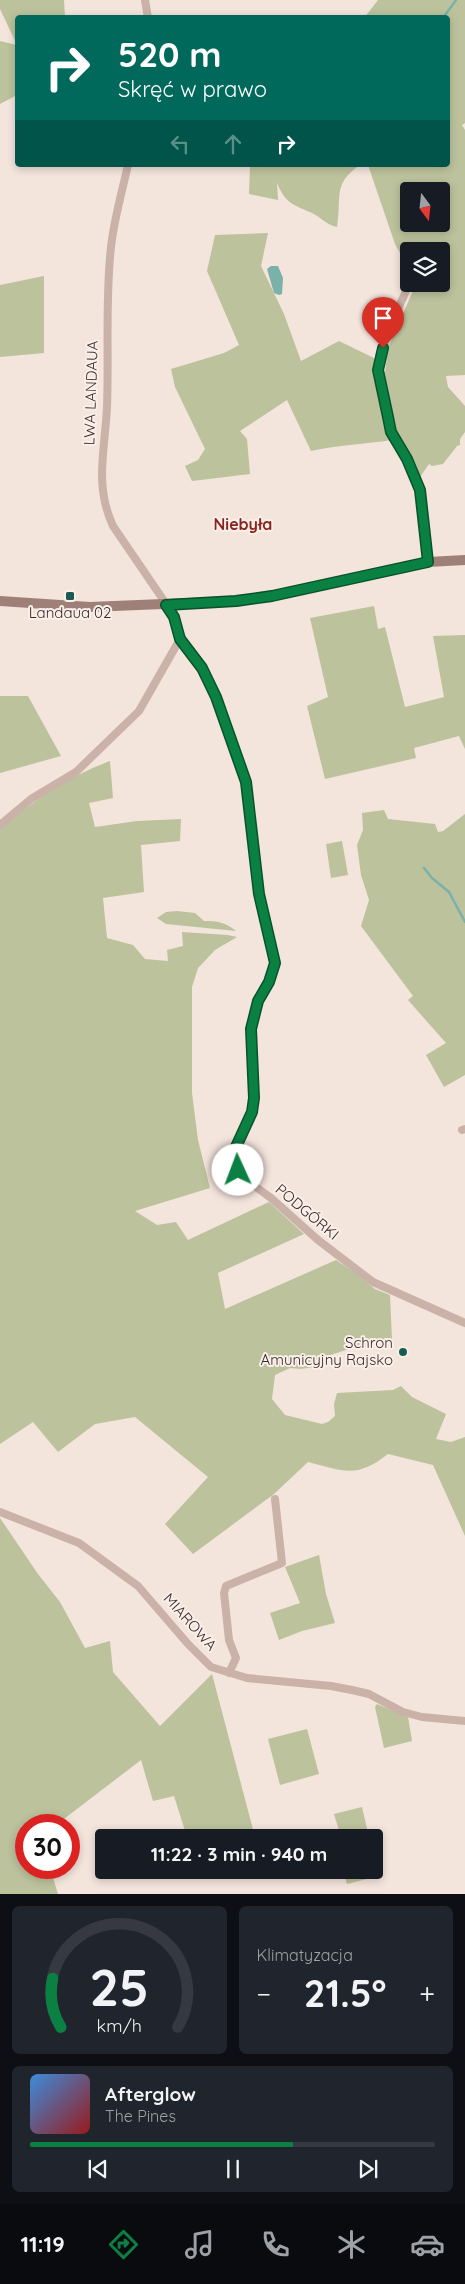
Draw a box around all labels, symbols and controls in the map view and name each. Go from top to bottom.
text: 520 m [118,32,222,76]
icon: right [35,35,100,100]
text: Skręć w prawo [118,75,267,103]
icon: left [166,130,194,158]
icon: ahead [219,130,247,158]
icon: right [272,130,300,158]
north arrow [400,182,450,232]
map controls [400,182,450,292]
button: layers [400,242,450,292]
pin [362,297,404,348]
icon: arrive [369,304,397,332]
street label: LWA LANDAUA [79,340,102,446]
district label: Niebyła [214,514,272,534]
marker: Landaua 02 [64,590,76,602]
place label: Landaua 02 [29,603,111,622]
position arrow [211,1143,263,1195]
street label: PODGÓRKI [272,1180,343,1244]
place label: Schron Amunicyjny Rajsko [261,1333,393,1369]
marker: Schron Amunicyjny Rajsko [397,1346,409,1358]
street label: MIAROWA [160,1589,221,1655]
speed limit sign: 30 [15,1814,80,1879]
text: 11:22 · 3 min · 940 m [151,1842,327,1866]
text: Klimatyzacja [257,1945,353,1965]
text: 25 [89,1954,149,2019]
text: 21.5° [304,1969,386,2017]
text: − [257,1976,271,2011]
text: + [419,1976,435,2011]
text: km/h [97,2014,142,2036]
text: Afterglow [105,2082,196,2106]
text: The Pines [105,2106,176,2126]
icon: previous [84,2155,112,2183]
icon: pause [219,2155,247,2183]
icon: next [354,2155,382,2183]
icon: directions [106,2227,141,2262]
icon: music [182,2227,217,2262]
icon: phone [258,2227,293,2262]
icon: climate [334,2227,369,2262]
icon: car [410,2227,445,2262]
text: 11:19 [20,2230,65,2258]

